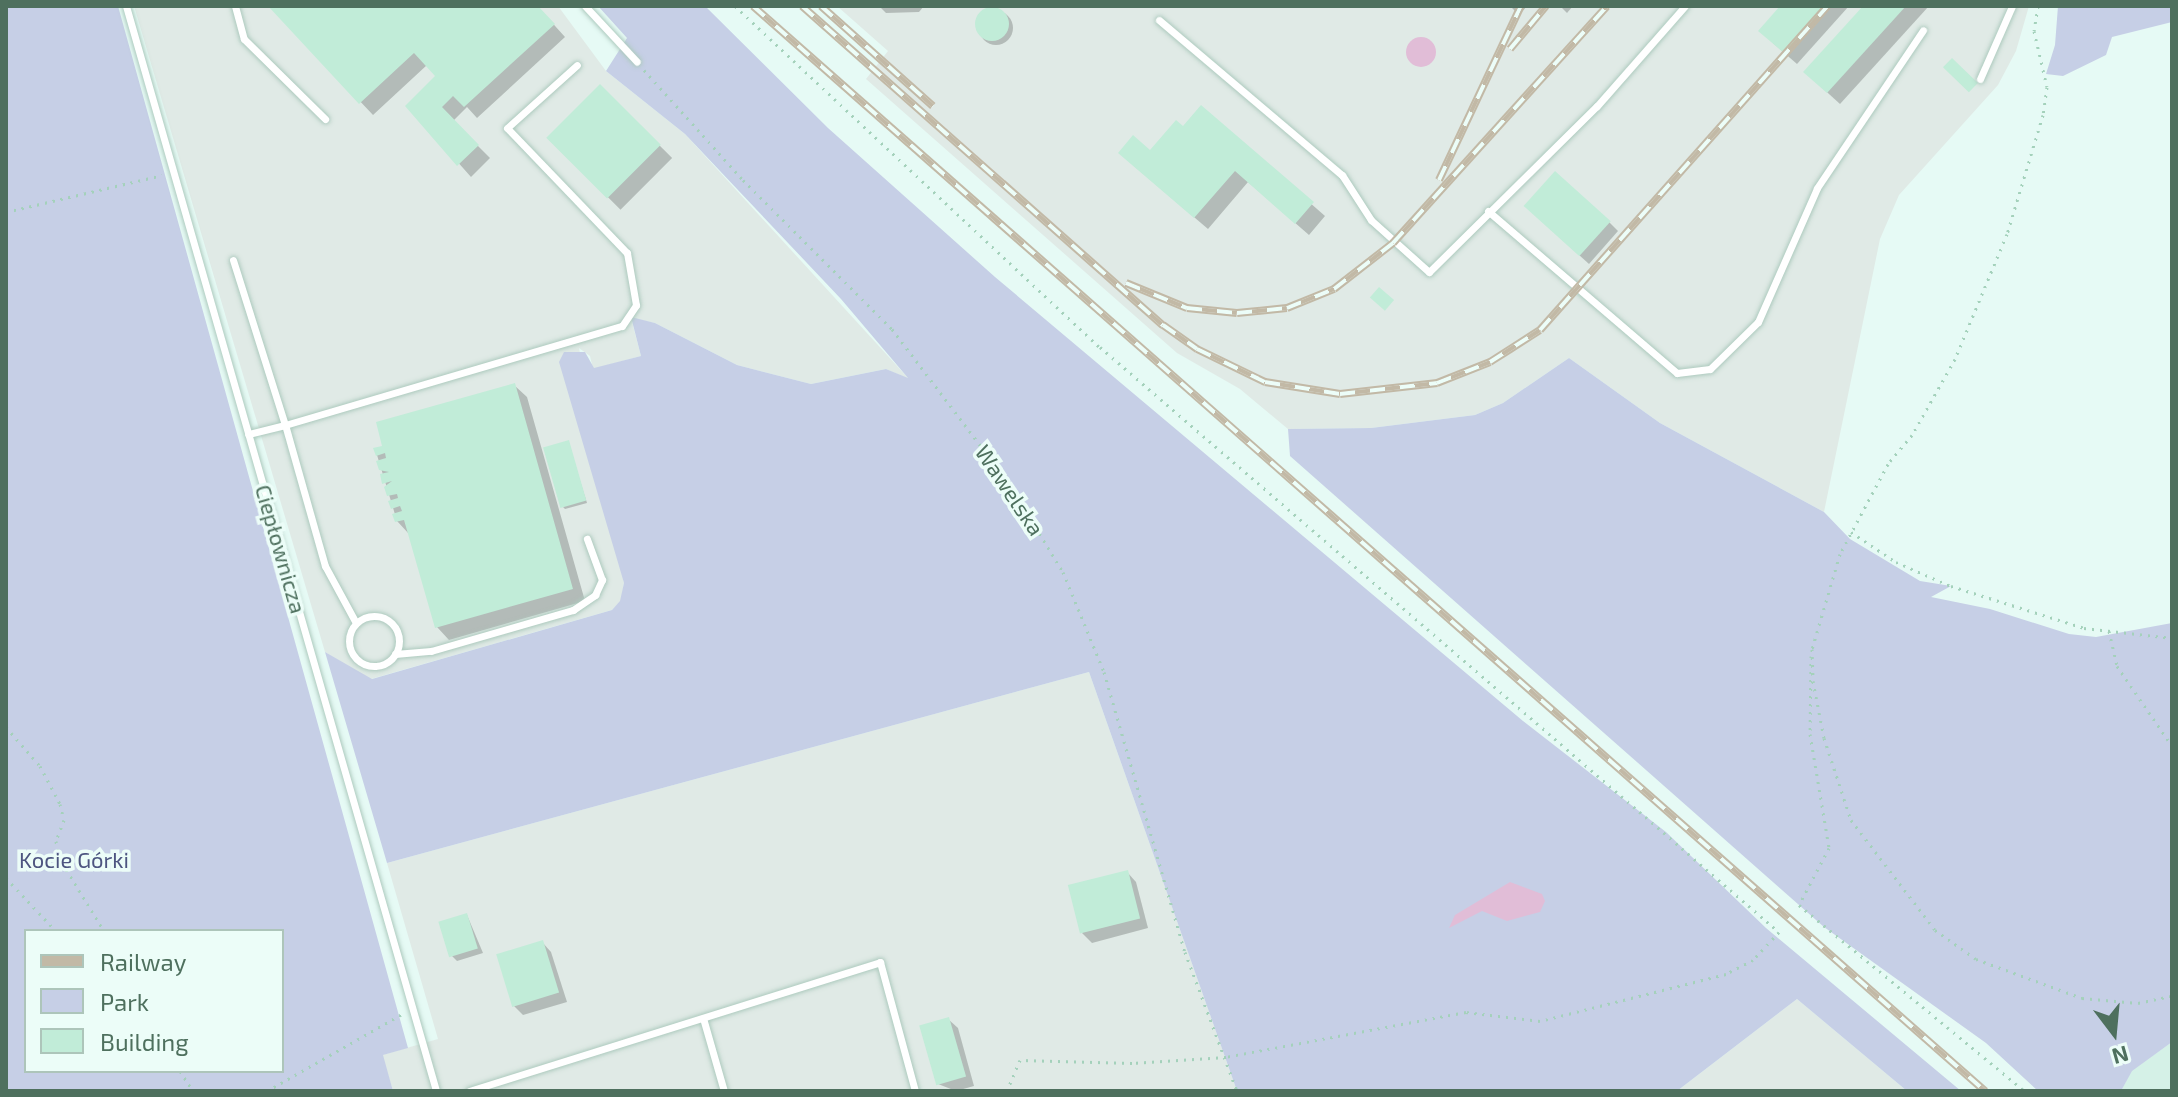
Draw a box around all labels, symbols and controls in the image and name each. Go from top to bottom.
street label: Wawelska [970,440,1050,540]
street label: Ciepłownicza [250,482,312,616]
park label: Kocie Górki [19,847,129,873]
legend [24,929,284,1073]
text: Railway [100,947,186,976]
text: Park [100,987,149,1016]
north arrow [2074,993,2154,1073]
text: Building [100,1027,189,1056]
text: N [2109,1041,2132,1071]

